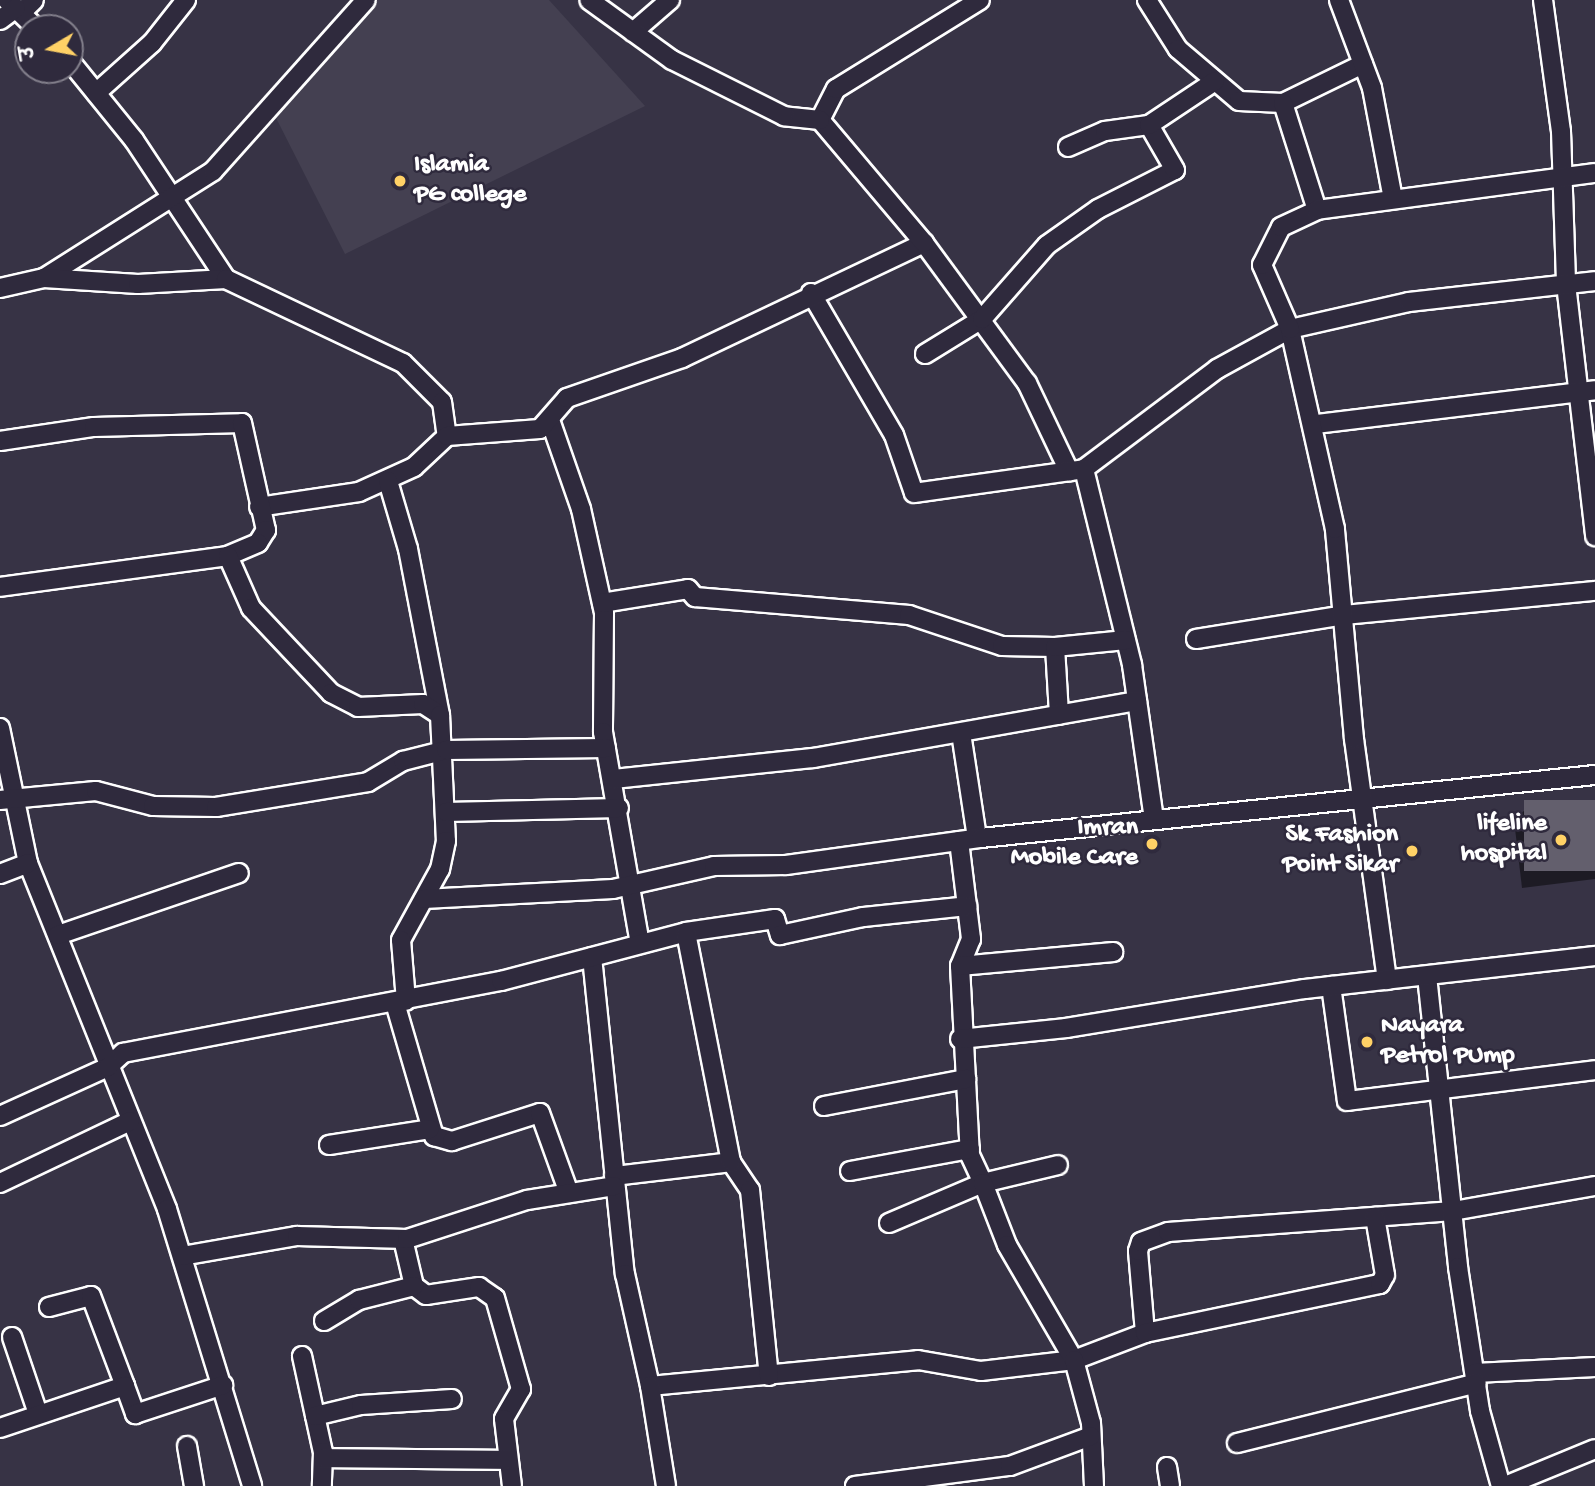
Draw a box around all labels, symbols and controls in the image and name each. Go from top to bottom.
north arrow [14,14,84,84]
text: उ [17,44,42,61]
place label: Islamia PG college [414,150,526,212]
marker: Islamia PG college [392,173,408,189]
place label: lifeline hospital [1461,809,1547,870]
place label: Imran Mobile Care [1011,813,1138,874]
place label: Sk Fashion Point Sikar [1282,820,1398,882]
marker: lifeline hospital [1553,832,1569,848]
marker: Imran Mobile Care [1144,836,1160,852]
marker: Sk Fashion Point Sikar [1404,843,1420,859]
place label: Nayara Petrol PUmp [1381,1011,1515,1072]
marker: Nayara Petrol PUmp [1359,1034,1375,1050]

